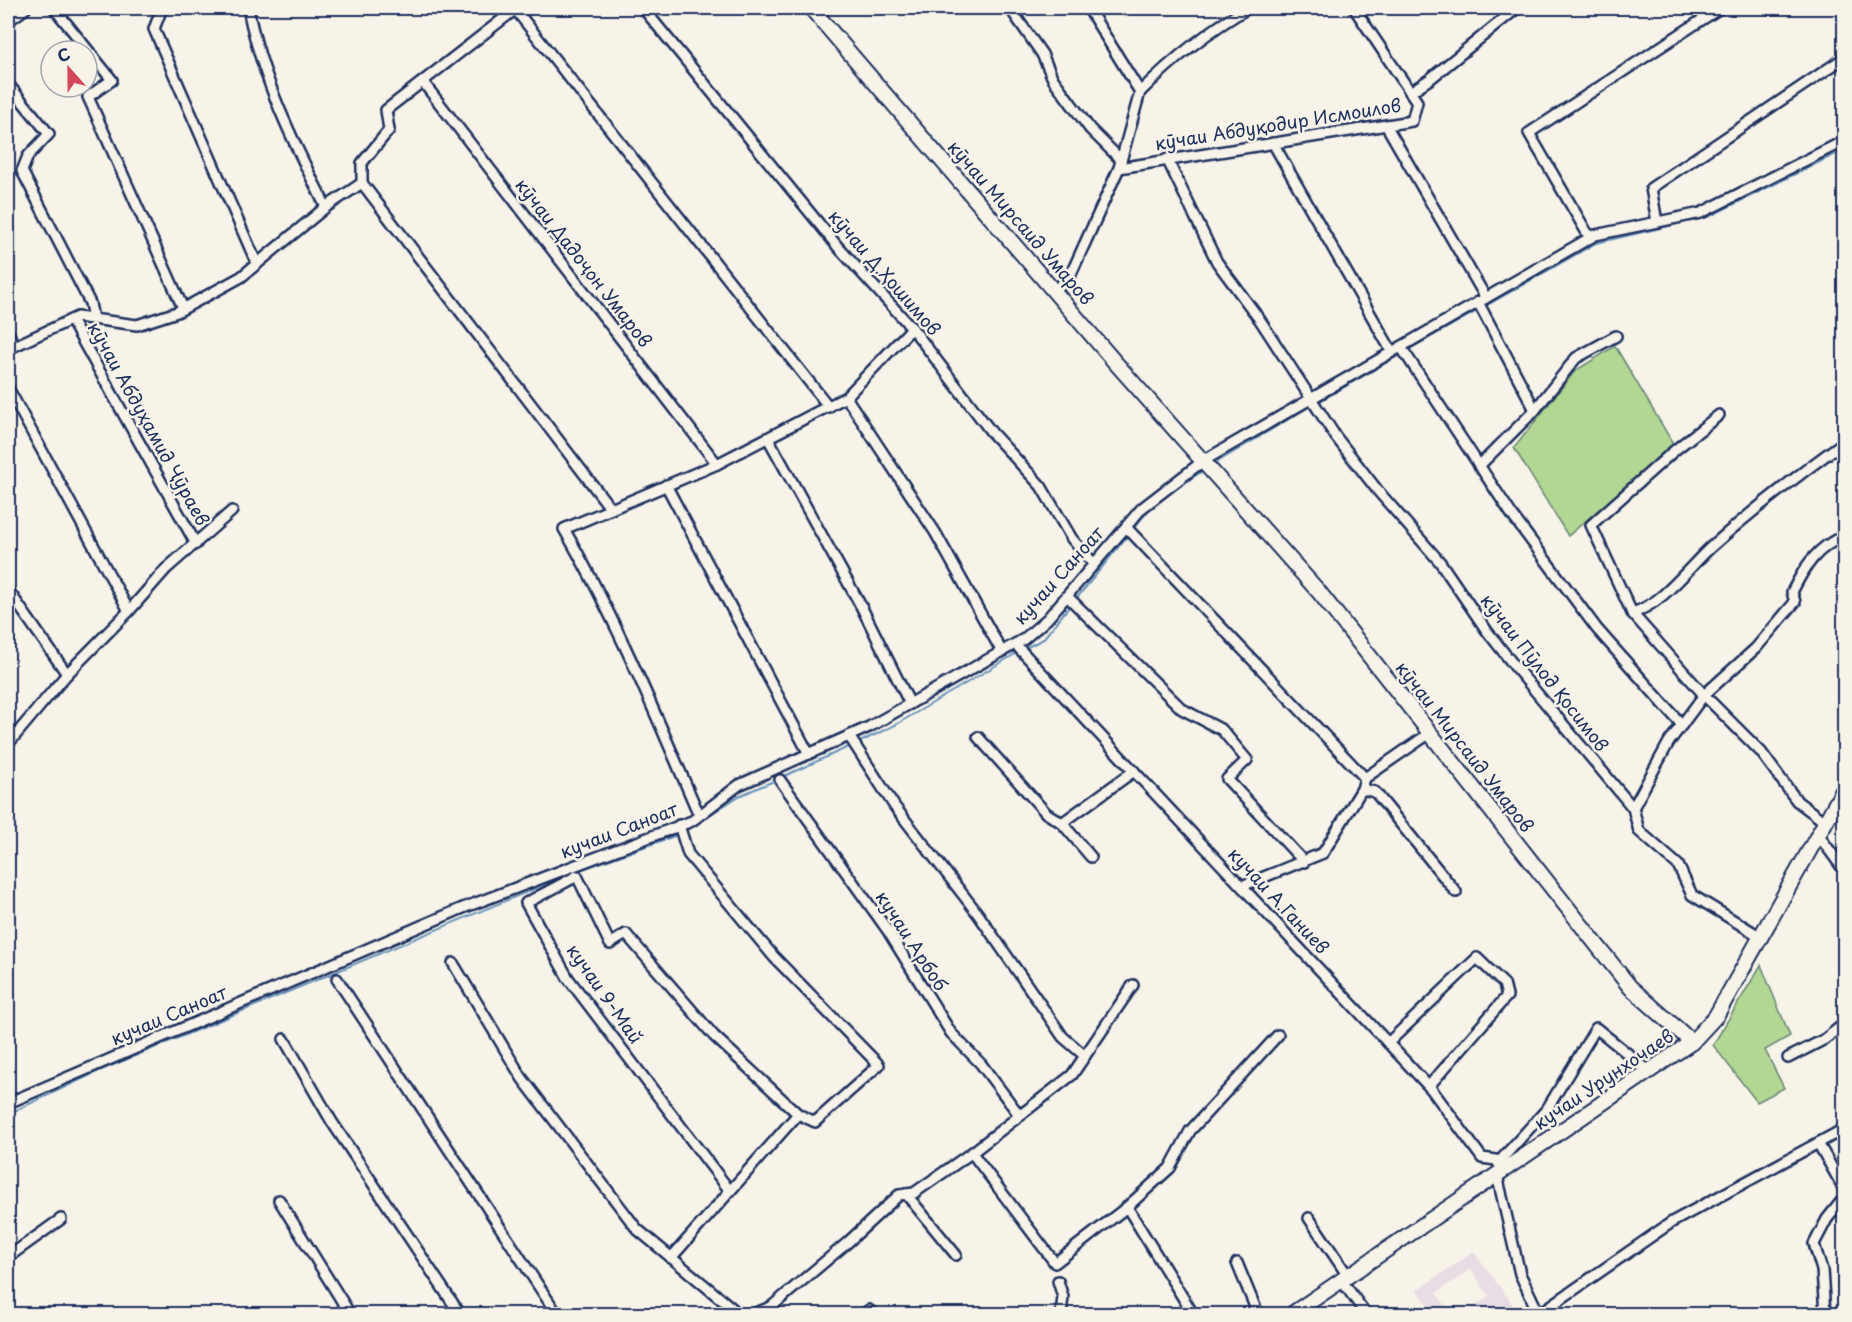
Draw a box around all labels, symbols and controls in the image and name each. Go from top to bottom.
north arrow [39,39,99,99]
text: С [53,41,73,67]
street label: кӯчаи Абдуқодир Исмоилов [1153,91,1403,156]
street label: кӯчаи Мирсаид Умаров [942,134,1100,310]
street label: кӯчаи Дадоҷон Умаров [509,172,659,352]
street label: кӯчаи Д.Ҳошимов [823,203,948,341]
street label: кӯчаи Абдуҳамид Ҷӯраев [82,316,217,530]
street label: кучаи Саноат [1006,519,1110,630]
street label: кӯчаи Пӯлод Қосимов [1475,587,1615,757]
street label: кӯчаи Мирсаид Умаров [1390,655,1541,837]
street label: кучаи Саноат [556,794,682,864]
street label: кучаи А.Ганиев [1222,841,1336,959]
street label: кучаи Арбоб [870,885,955,996]
street label: кучаи 9-Май [561,938,650,1049]
street label: кучаи Саноат [106,978,232,1051]
street label: кучаи Урунхочаев [1528,1022,1679,1136]

